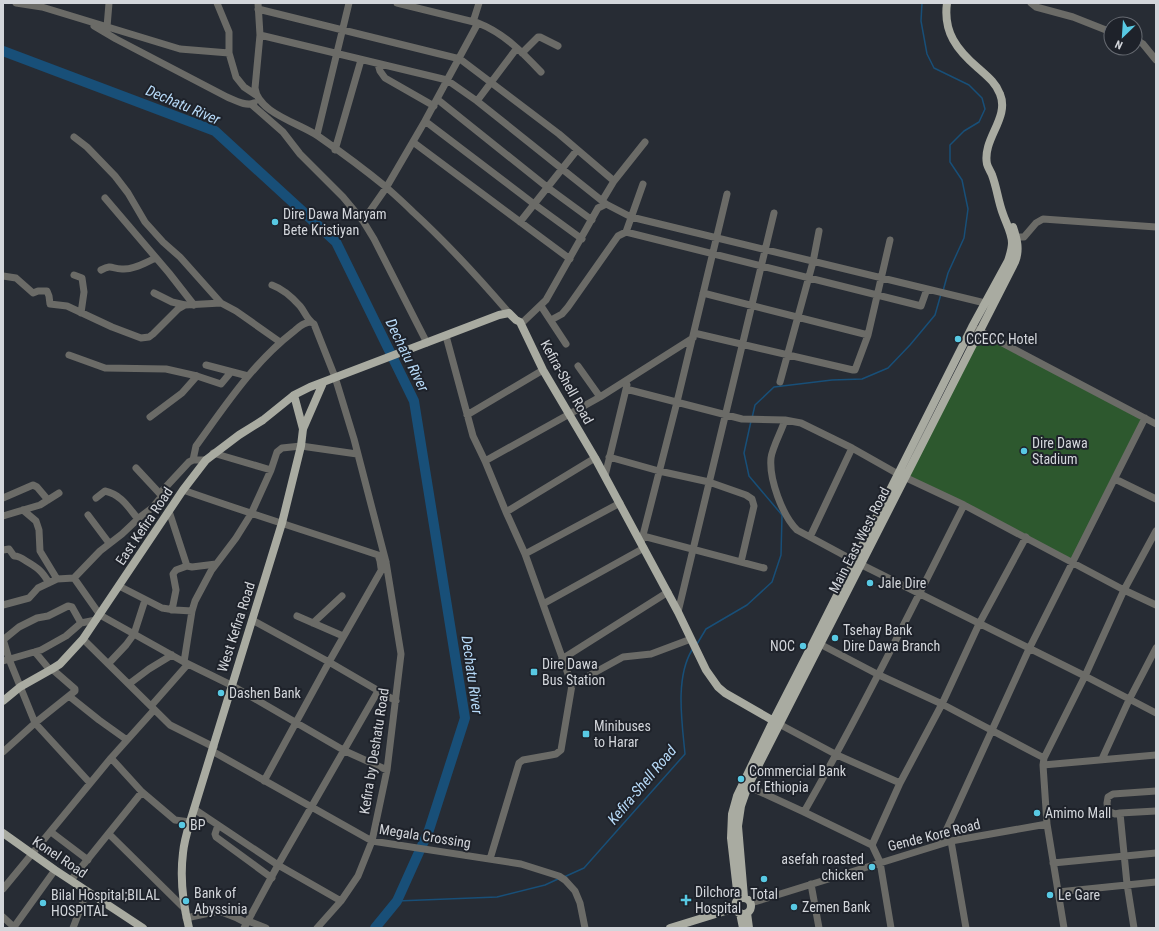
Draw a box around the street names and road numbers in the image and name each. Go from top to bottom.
street label: Kefira-Shell Road [537,337,597,427]
street label: East Kefira Road [112,484,176,568]
street label: Main East West Road [825,484,893,596]
street label: West Kefira Road [214,580,258,674]
street label: Kefira by Deshatu Road [356,687,392,815]
street label: Gende Kore Road [886,816,982,854]
street label: Megala Crossing [378,821,472,851]
street label: Konel Road [30,833,90,881]

